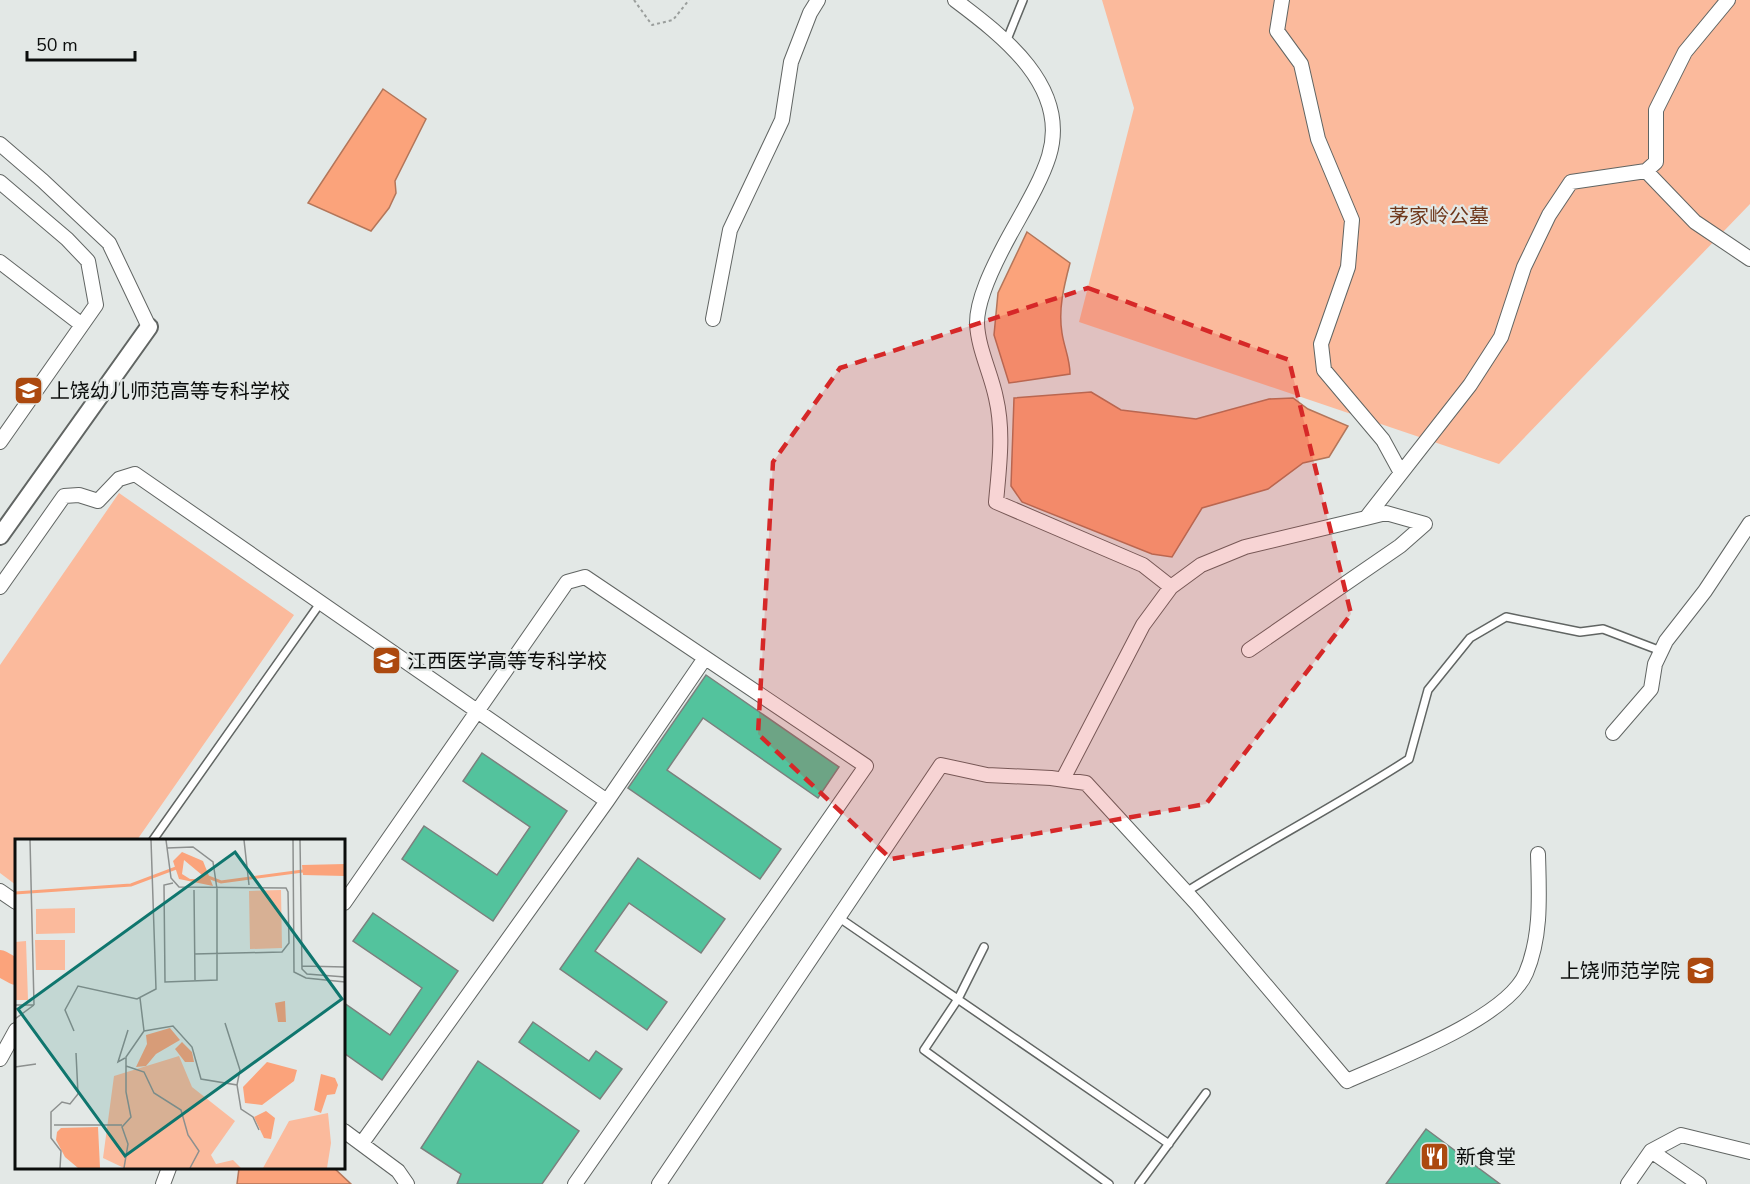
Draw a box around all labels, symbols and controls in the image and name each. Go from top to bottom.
scale bar [27,24,135,62]
text: 50 m [36,33,78,57]
park label: 茅家岭公墓 [1389,203,1489,230]
school or university icon: 上饶幼儿师范高等专科学校 [13,375,45,407]
place label: 上饶幼儿师范高等专科学校 [50,378,290,405]
school or university icon: 江西医学高等专科学校 [370,645,402,677]
place label: 江西医学高等专科学校 [407,648,607,675]
inset map [15,839,345,1169]
school or university icon: 上饶师范学院 [1685,955,1717,987]
place label: 上饶师范学院 [1560,958,1680,985]
restaurant icon: 新食堂 [1419,1141,1451,1173]
place label: 新食堂 [1456,1144,1516,1171]

